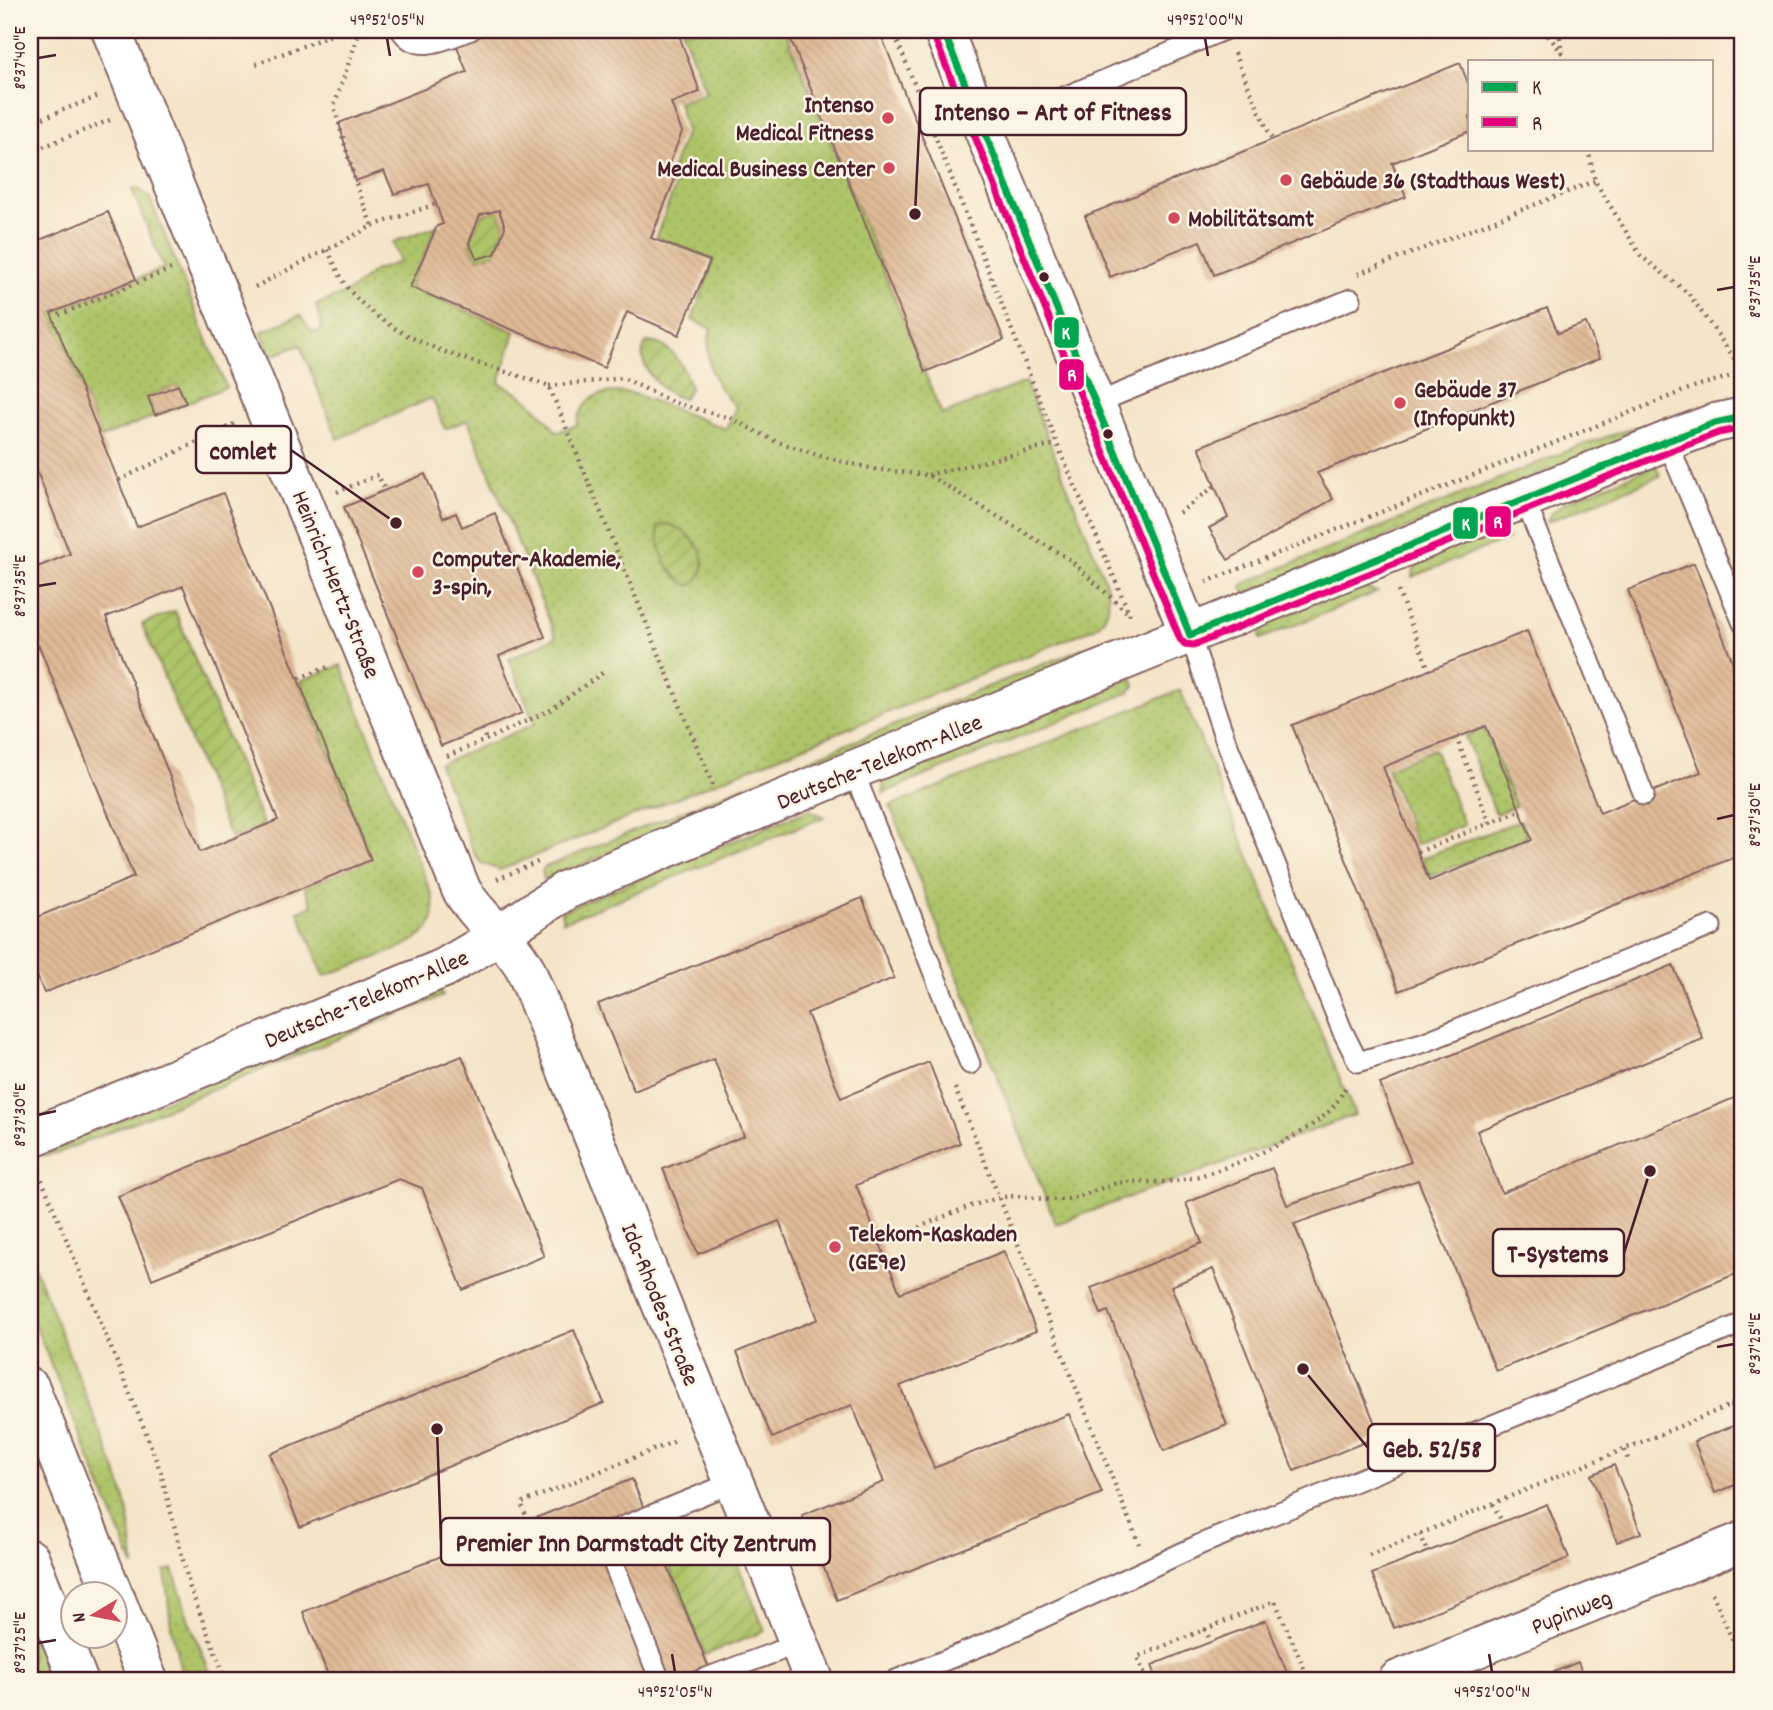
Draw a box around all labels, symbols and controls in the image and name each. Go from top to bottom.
text: 49°52'05"N [350,9,424,34]
text: 49°52'00"N [1167,9,1243,34]
text: 8°37'40"E [9,26,34,90]
legend [1468,60,1714,150]
text: K [1532,75,1542,105]
callout: Intenso – Art of Fitness [920,88,1186,135]
place label: Intenso Medical Fitness [736,90,874,152]
text: Intenso – Art of Fitness [934,96,1172,133]
marker: Intenso Medical Fitness [880,110,896,126]
text: R [1532,111,1542,141]
place label: Medical Business Center [657,154,876,188]
marker: Medical Business Center [881,160,897,176]
place label: Gebäude 36 (Stadthaus West) [1300,166,1565,200]
marker: Gebäude 36 (Stadthaus West) [1278,172,1294,188]
place label: Mobilitätsamt [1188,204,1314,238]
marker: Mobilitätsamt [1166,210,1182,226]
text: 8°37'35"E [1744,256,1769,318]
unlabelled marker [1037,270,1051,284]
line badge: K [1053,316,1080,349]
text: K [1062,322,1071,349]
line badge: R [1058,358,1085,391]
text: R [1067,364,1077,391]
place label: Gebäude 37 (Infopunkt) [1414,375,1517,437]
marker: Gebäude 37 (Infopunkt) [1392,395,1408,411]
callout: comlet [196,426,291,473]
unlabelled marker [1101,427,1115,441]
text: comlet [209,435,277,472]
street label: Heinrich-Hertz-Straße [281,486,387,684]
line badge: R [1484,505,1512,538]
line badge: K [1452,506,1479,540]
text: R [1493,511,1503,538]
text: K [1462,513,1471,540]
place label: Computer-Akademie, 3-spin, [432,544,621,606]
text: 8°37'35"E [9,555,34,617]
marker: Computer-Akademie, 3-spin, [410,564,426,580]
street label: Deutsche-Telekom-Allee [772,707,988,821]
text: 8°37'30"E [1744,783,1769,847]
street label: Deutsche-Telekom-Allee [260,942,475,1059]
text: 8°37'30"E [9,1083,34,1147]
street label: Ida-Rhodes-Straße [610,1218,706,1392]
place label: Telekom-Kaskaden (GE9e) [849,1219,1017,1281]
callout: T-Systems [1493,1229,1624,1276]
text: T-Systems [1507,1238,1609,1275]
marker: Telekom-Kaskaden (GE9e) [827,1239,843,1255]
text: 8°37'25"E [1744,1313,1769,1375]
callout: Geb. 52/58 [1368,1424,1495,1471]
text: Geb. 52/58 [1382,1433,1482,1470]
callout: Premier Inn Darmstadt City Zentrum [441,1518,830,1565]
text: Premier Inn Darmstadt City Zentrum [455,1527,817,1564]
north arrow [60,1580,130,1650]
street label: Pupinweg [1527,1582,1618,1645]
text: N [67,1610,95,1624]
text: 8°37'25"E [9,1612,34,1674]
text: 49°52'05"N [638,1681,712,1706]
text: 49°52'00"N [1454,1681,1530,1706]

